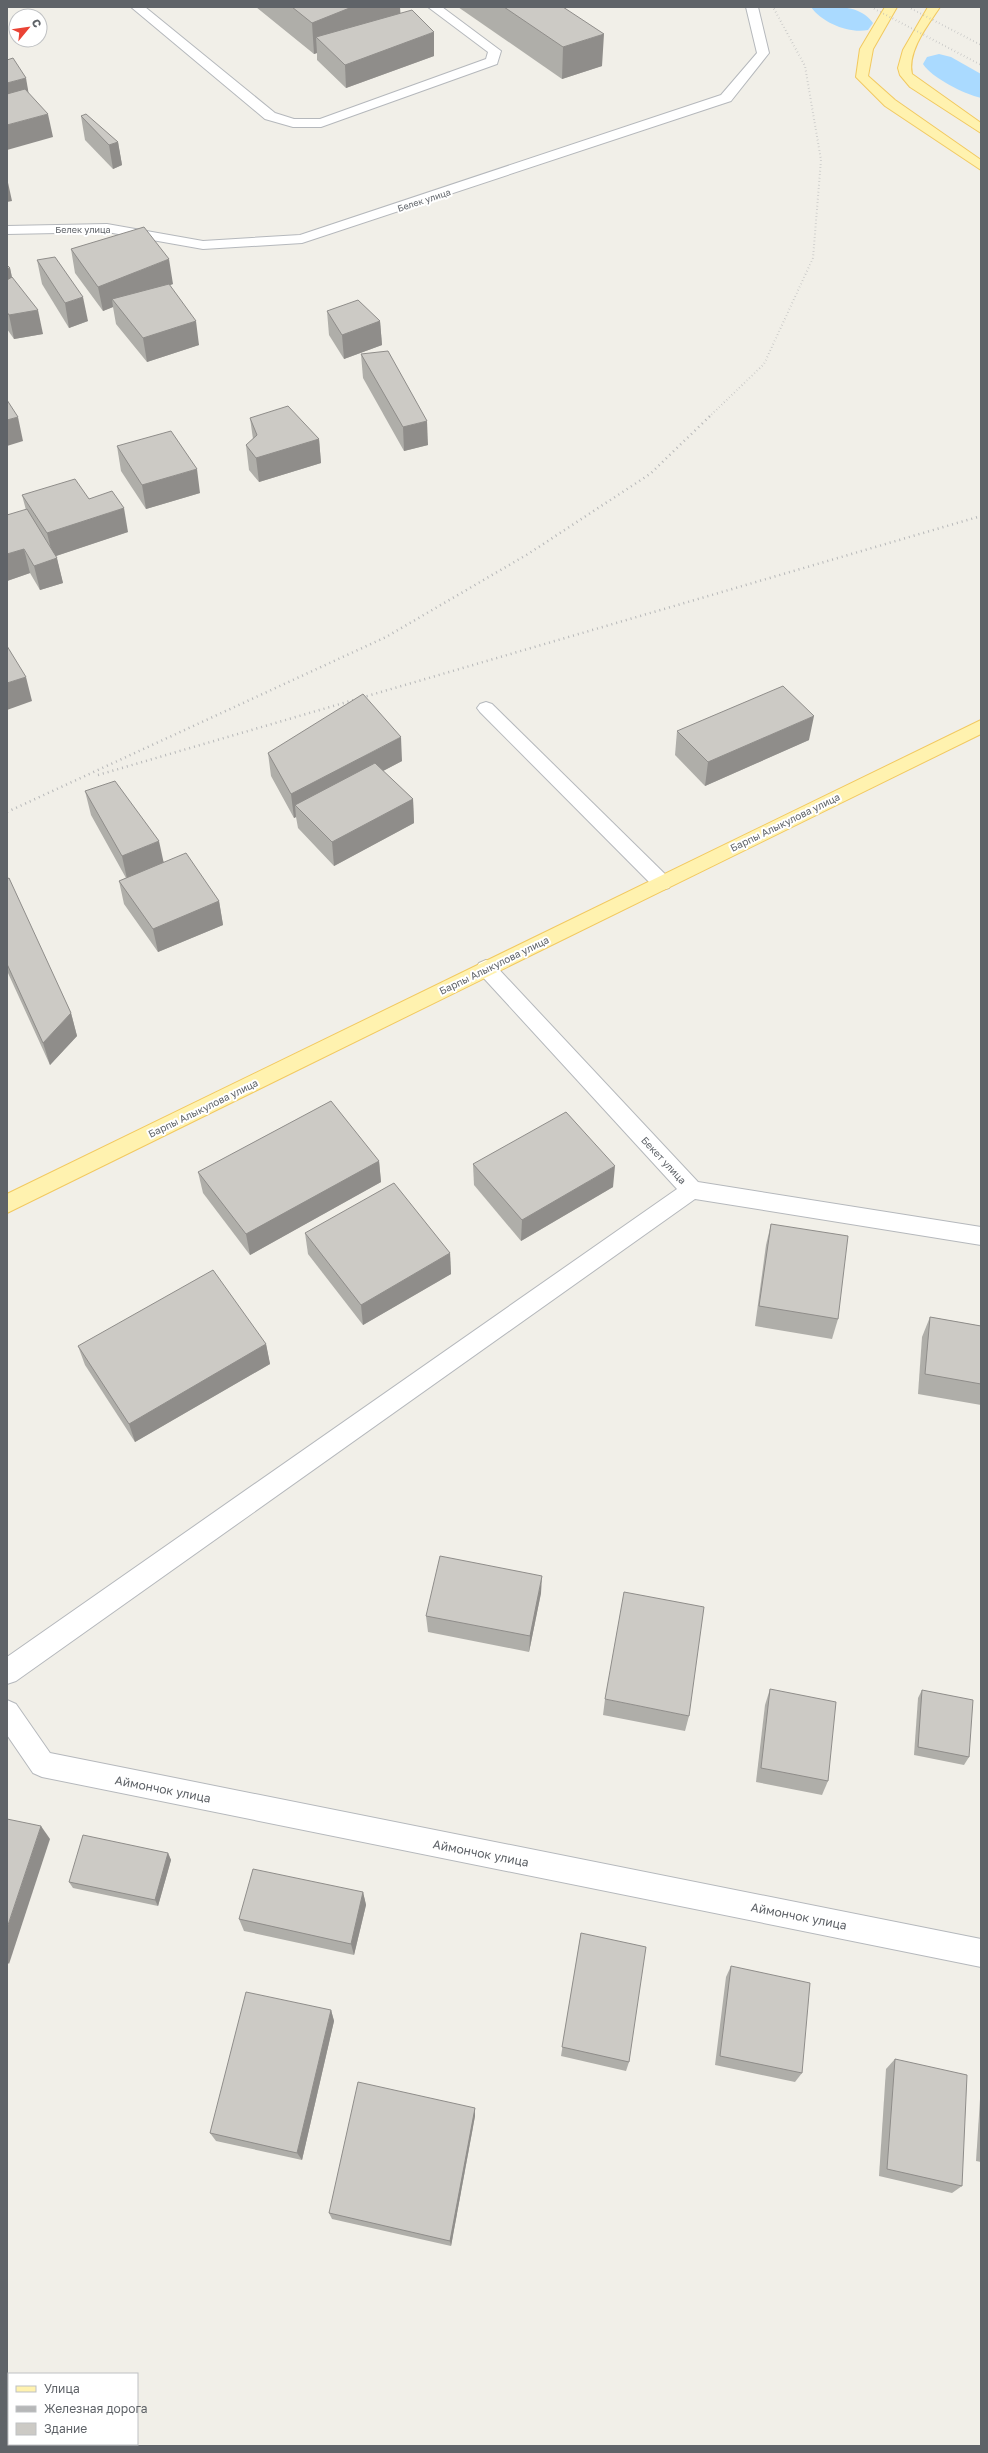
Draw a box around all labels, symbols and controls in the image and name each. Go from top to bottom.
north arrow [8,8,48,48]
text: С [30,16,45,30]
street label: Белек улица [396,186,452,214]
street label: Белек улица [55,224,111,235]
street label: Барпы Алыкулова улица [728,790,842,854]
street label: Барпы Алыкулова улица [437,933,551,997]
street label: Барпы Алыкулова улица [146,1076,260,1140]
street label: Бекет улица [639,1134,689,1186]
street label: Аймончок улица [114,1772,212,1806]
street label: Аймончок улица [432,1836,530,1870]
street label: Аймончок улица [750,1899,848,1933]
legend [8,2373,138,2445]
text: Улица [44,2381,80,2396]
text: Железная дорога [44,2401,147,2416]
text: Здание [44,2421,87,2436]

